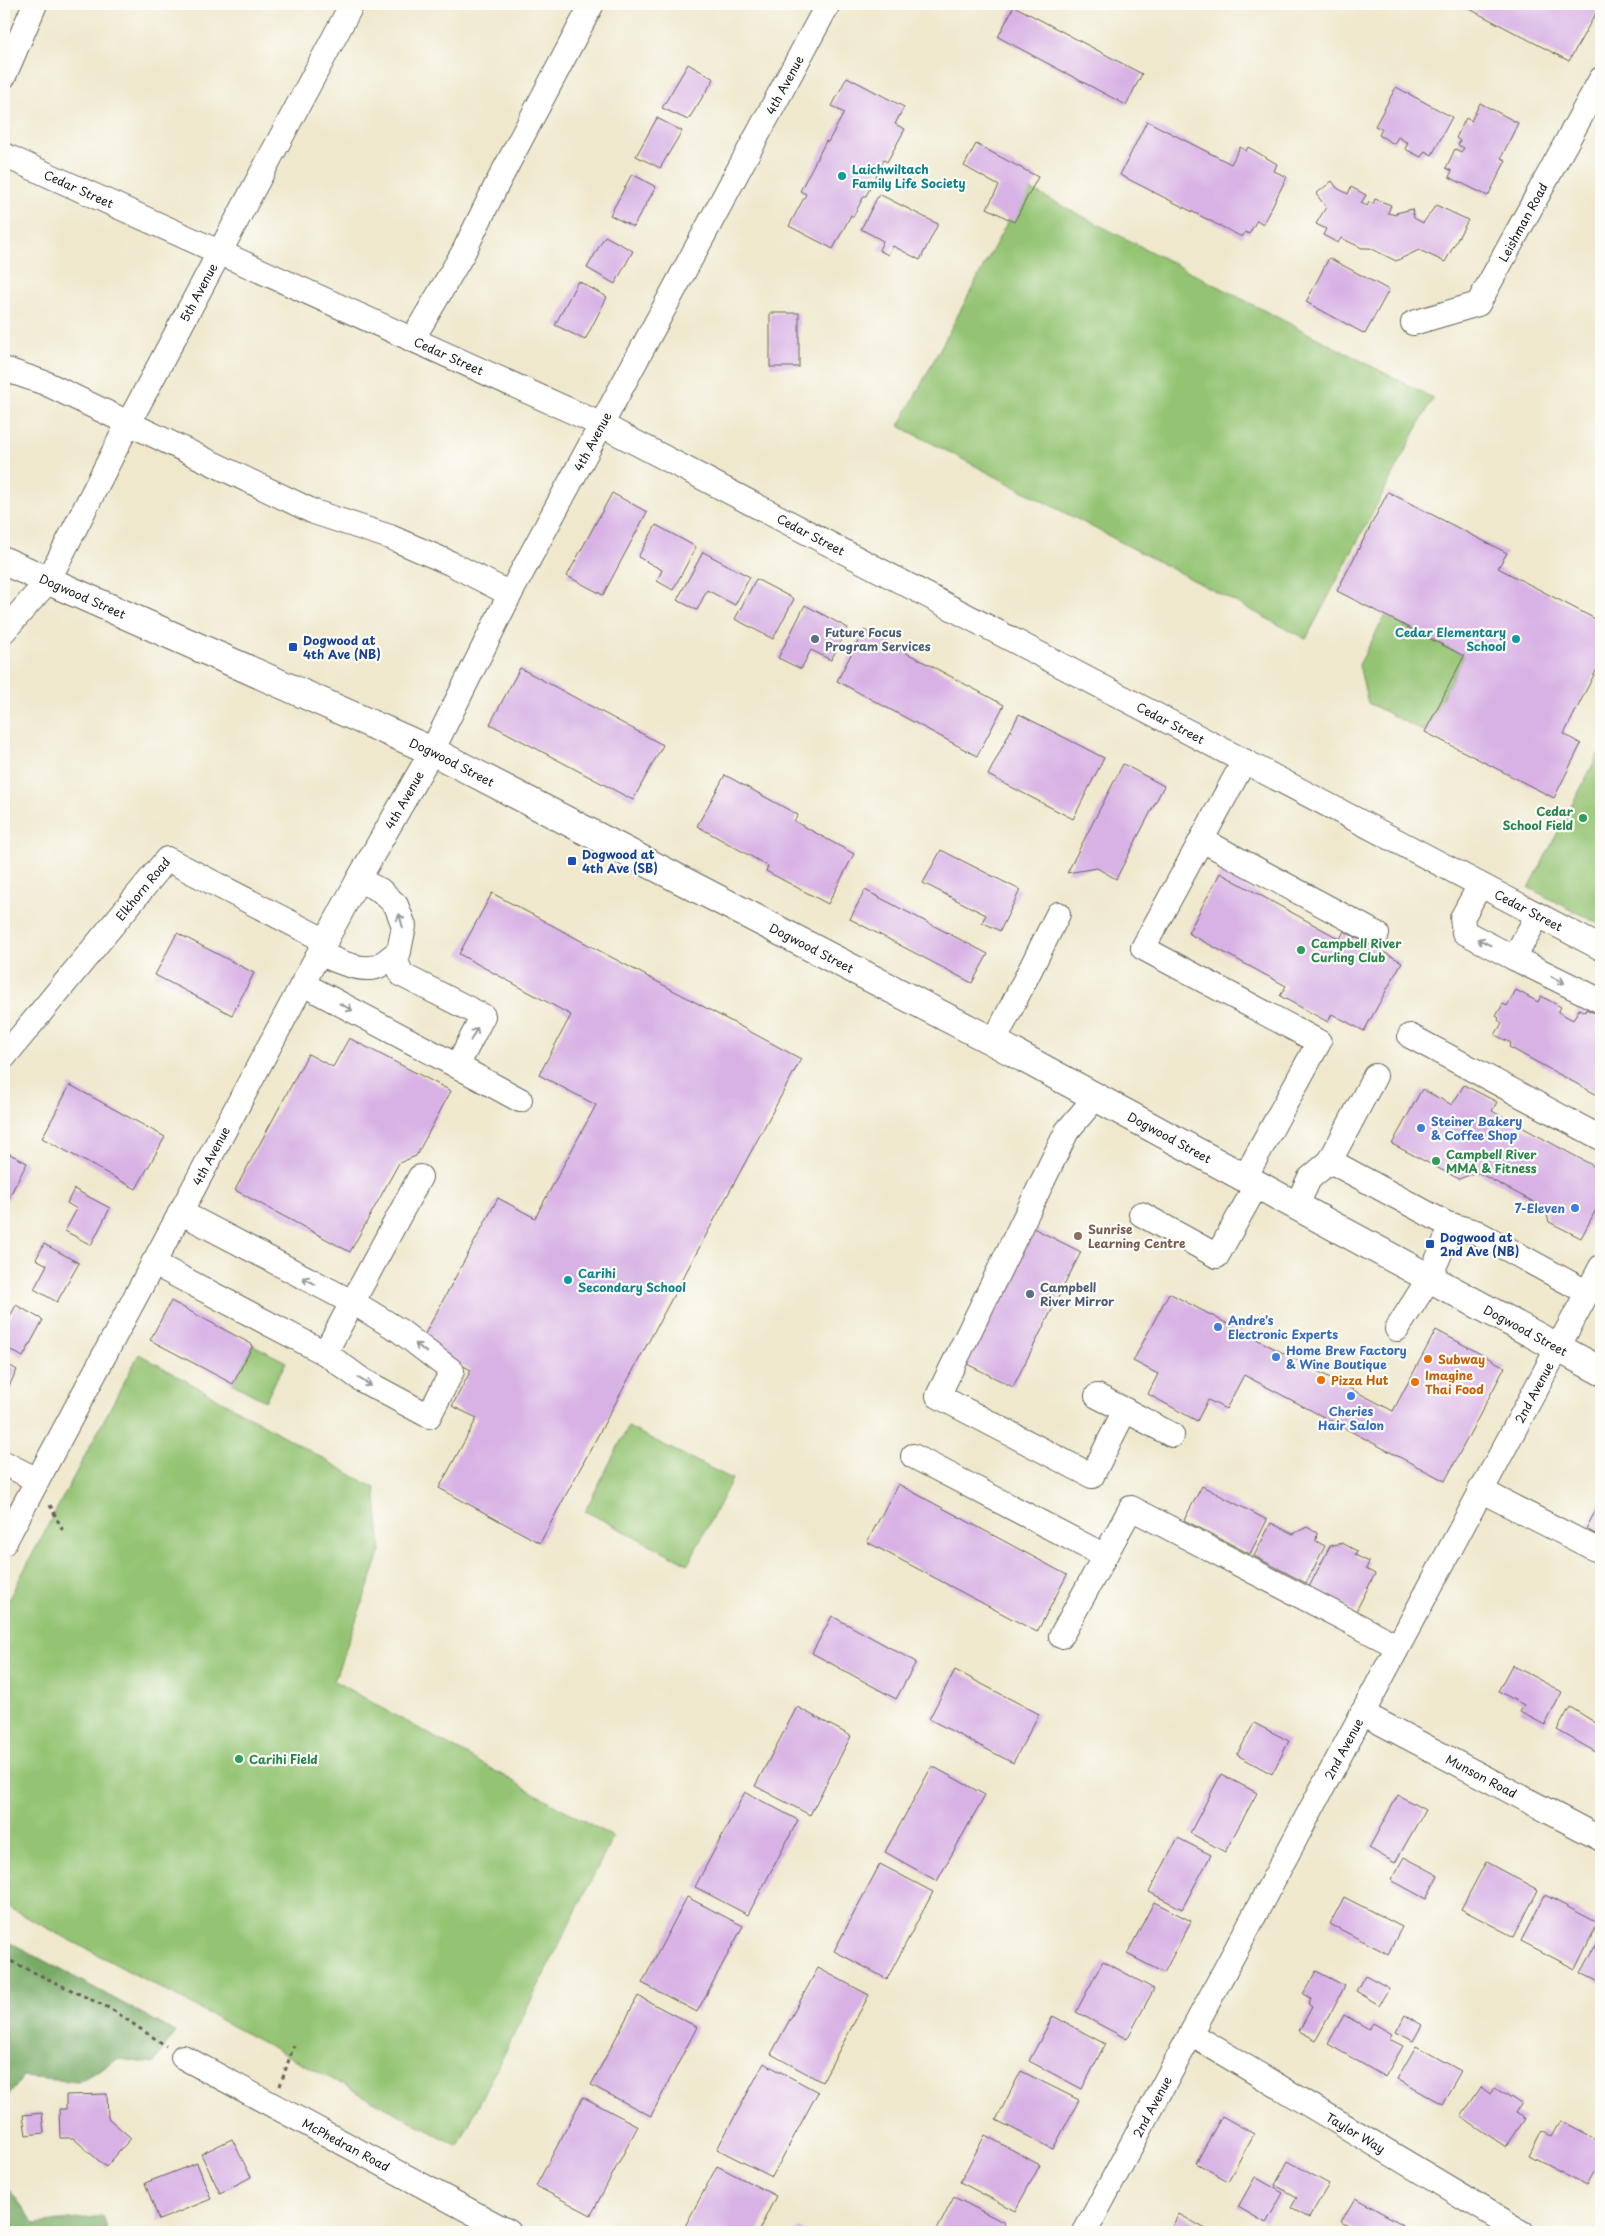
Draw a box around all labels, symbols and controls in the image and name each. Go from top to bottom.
street label: 4th Avenue [761,52,808,118]
place label: Laichwiltach Family Life Society [852,160,966,192]
street label: Cedar Street [41,165,116,212]
marker: Laichwiltach Family Life Society [836,170,848,182]
street label: Leishman Road [1494,179,1552,265]
street label: 5th Avenue [175,259,221,325]
street label: Cedar Street [411,332,487,379]
street label: 4th Avenue [569,408,616,474]
street label: Cedar Street [774,509,848,560]
street label: Dogwood Street [37,569,129,623]
place label: Future Focus Program Services [825,623,931,655]
place label: Cedar Elementary School [1395,623,1506,655]
place label: Dogwood at 4th Ave (NB) [303,631,381,663]
marker: Future Focus Program Services [809,633,821,645]
marker: Cedar Elementary School [1510,633,1522,645]
marker: Dogwood at 4th Ave (NB) [287,641,299,653]
street label: Cedar Street [1133,697,1208,748]
street label: Dogwood Street [407,733,498,791]
street label: 4th Avenue [380,767,428,832]
place label: Cedar School Field [1502,802,1574,834]
marker: Cedar School Field [1577,812,1589,824]
place label: Dogwood at 4th Ave (SB) [582,845,658,877]
street label: Elkhorn Road [111,853,174,924]
marker: Dogwood at 4th Ave (SB) [566,855,578,867]
street label: Cedar Street [1491,885,1566,935]
one-way arrow [396,913,406,929]
street label: Dogwood Street [766,918,857,977]
place label: Campbell River Curling Club [1311,934,1402,966]
one-way arrow [1476,937,1491,947]
marker: Campbell River Curling Club [1295,944,1307,956]
one-way arrow [1550,975,1565,985]
one-way arrow [338,1002,352,1012]
one-way arrow [469,1026,479,1041]
street label: Dogwood Street [1125,1107,1215,1167]
place label: Steiner Bakery & Coffee Shop [1431,1112,1522,1144]
marker: Steiner Bakery & Coffee Shop [1415,1122,1427,1134]
street label: 4th Avenue [188,1123,234,1188]
place label: Campbell River MMA & Fitness [1446,1145,1537,1177]
marker: Campbell River MMA & Fitness [1430,1155,1442,1167]
place label: 7-Eleven [1515,1199,1565,1217]
marker: 7-Eleven [1569,1202,1581,1214]
place label: Sunrise Learning Centre [1088,1220,1186,1252]
place label: Dogwood at 2nd Ave (NB) [1440,1228,1519,1260]
marker: Sunrise Learning Centre [1072,1230,1084,1242]
marker: Dogwood at 2nd Ave (NB) [1424,1238,1436,1250]
place label: Carihi Secondary School [578,1264,686,1296]
marker: Carihi Secondary School [562,1274,574,1286]
one-way arrow [302,1276,317,1285]
place label: Campbell River Mirror [1040,1278,1115,1310]
marker: Campbell River Mirror [1024,1288,1036,1300]
street label: Dogwood Street [1481,1300,1571,1360]
place label: Andre's Electronic Experts [1228,1311,1338,1343]
marker: Andre's Electronic Experts [1212,1321,1224,1333]
place label: Home Brew Factory & Wine Boutique [1286,1341,1407,1373]
one-way arrow [415,1342,428,1353]
place label: Subway [1438,1350,1485,1368]
marker: Home Brew Factory & Wine Boutique [1270,1351,1282,1363]
marker: Subway [1422,1353,1434,1365]
street label: 2nd Avenue [1510,1358,1558,1426]
place label: Imagine Thai Food [1425,1366,1484,1398]
place label: Pizza Hut [1331,1371,1389,1389]
marker: Pizza Hut [1315,1374,1327,1386]
marker: Imagine Thai Food [1409,1376,1421,1388]
one-way arrow [357,1377,371,1387]
marker: Cheries Hair Salon [1345,1390,1357,1402]
place label: Cheries Hair Salon [1318,1402,1384,1434]
street label: 2nd Avenue [1320,1715,1367,1783]
place label: Carihi Field [249,1750,318,1768]
street label: Munson Road [1443,1750,1520,1802]
marker: Carihi Field [233,1753,245,1765]
street label: 2nd Avenue [1128,2073,1176,2141]
street label: Taylor Way [1323,2108,1389,2157]
street label: McPhedran Road [299,2114,393,2175]

